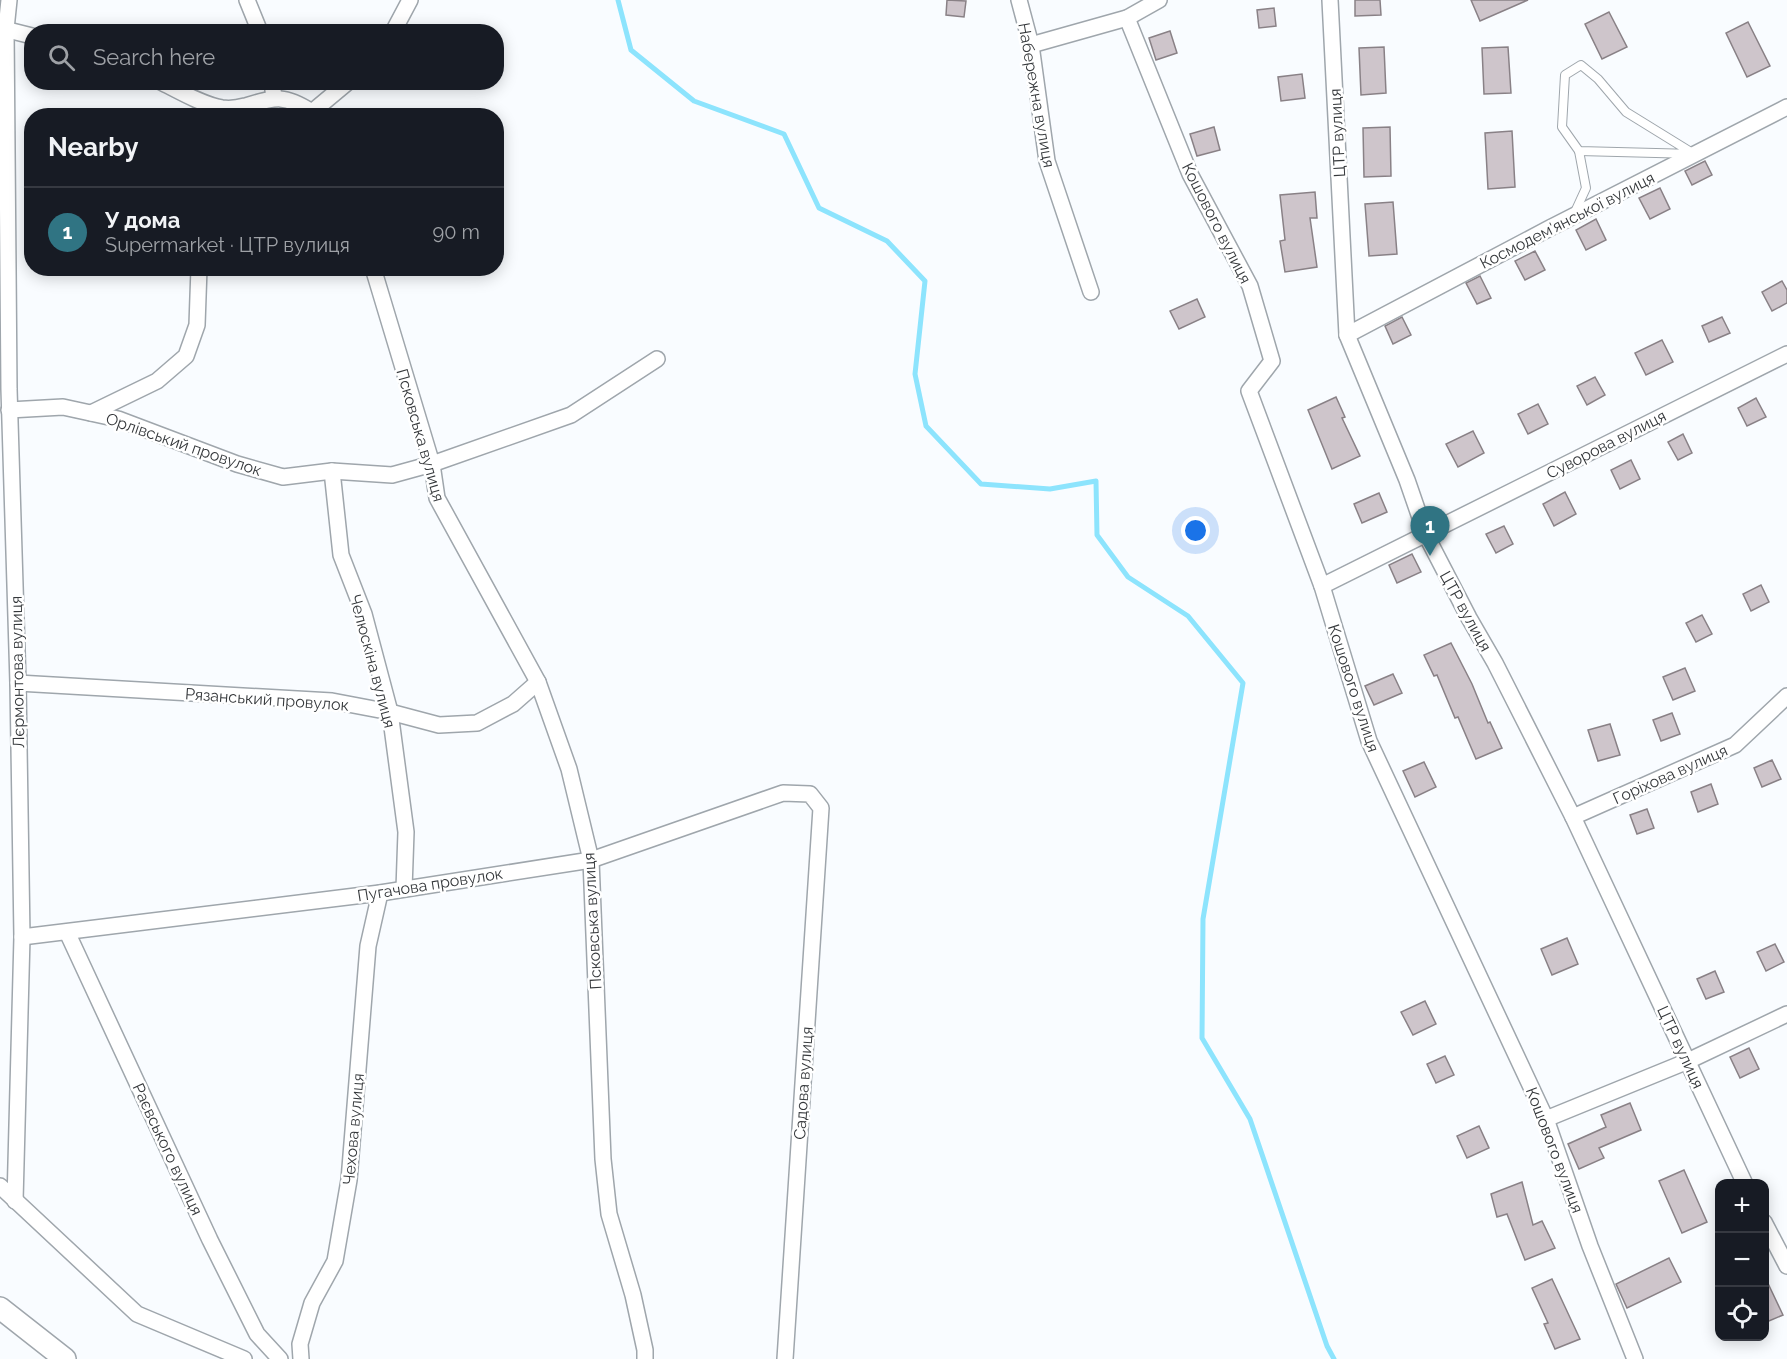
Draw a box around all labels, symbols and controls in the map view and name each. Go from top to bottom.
street label: Набережна вулиця [1014,21,1059,169]
search box [24,24,504,90]
icon: search [45,41,78,74]
text: Search here [93,44,215,70]
street label: ЦТР вулиця [1326,88,1349,178]
text: Nearby [48,132,138,162]
street label: Кошового вулиця [1178,160,1255,287]
street label: Космодем'янської вулиця [1477,168,1658,273]
text: У дома [105,207,180,233]
text: 1 [63,220,72,244]
text: 90 m [433,220,480,244]
text: Supermarket · ЦТР вулиця [105,233,350,257]
street label: Псковська вулиця [392,367,449,504]
street label: Суворова вулиця [1543,406,1669,483]
street label: Орлівський провулок [103,409,264,480]
pin: 1 [1410,506,1450,556]
your location [1181,516,1210,545]
street label: ЦТР вулиця [1436,568,1495,655]
street label: Челюскіна вулиця [346,592,399,730]
street label: Лєрмонтова вулиця [7,596,28,748]
street label: Кошового вулиця [1324,622,1383,754]
street label: Рязанський провулок [184,684,350,715]
street label: Горіхова вулиця [1610,741,1730,808]
street label: Псковська вулиця [579,852,606,990]
street label: Пугачова провулок [356,864,504,905]
street label: ЦТР вулиця [1653,1003,1708,1092]
street label: Садова вулиця [790,1026,817,1140]
street label: Чехова вулиця [339,1072,368,1186]
street label: Раєвського вулиця [129,1080,206,1218]
street label: Кошового вулиця [1522,1085,1587,1216]
map controls [1715,1179,1769,1341]
button: + [1715,1179,1769,1233]
button: − [1715,1233,1769,1287]
button: locate [1715,1287,1769,1341]

